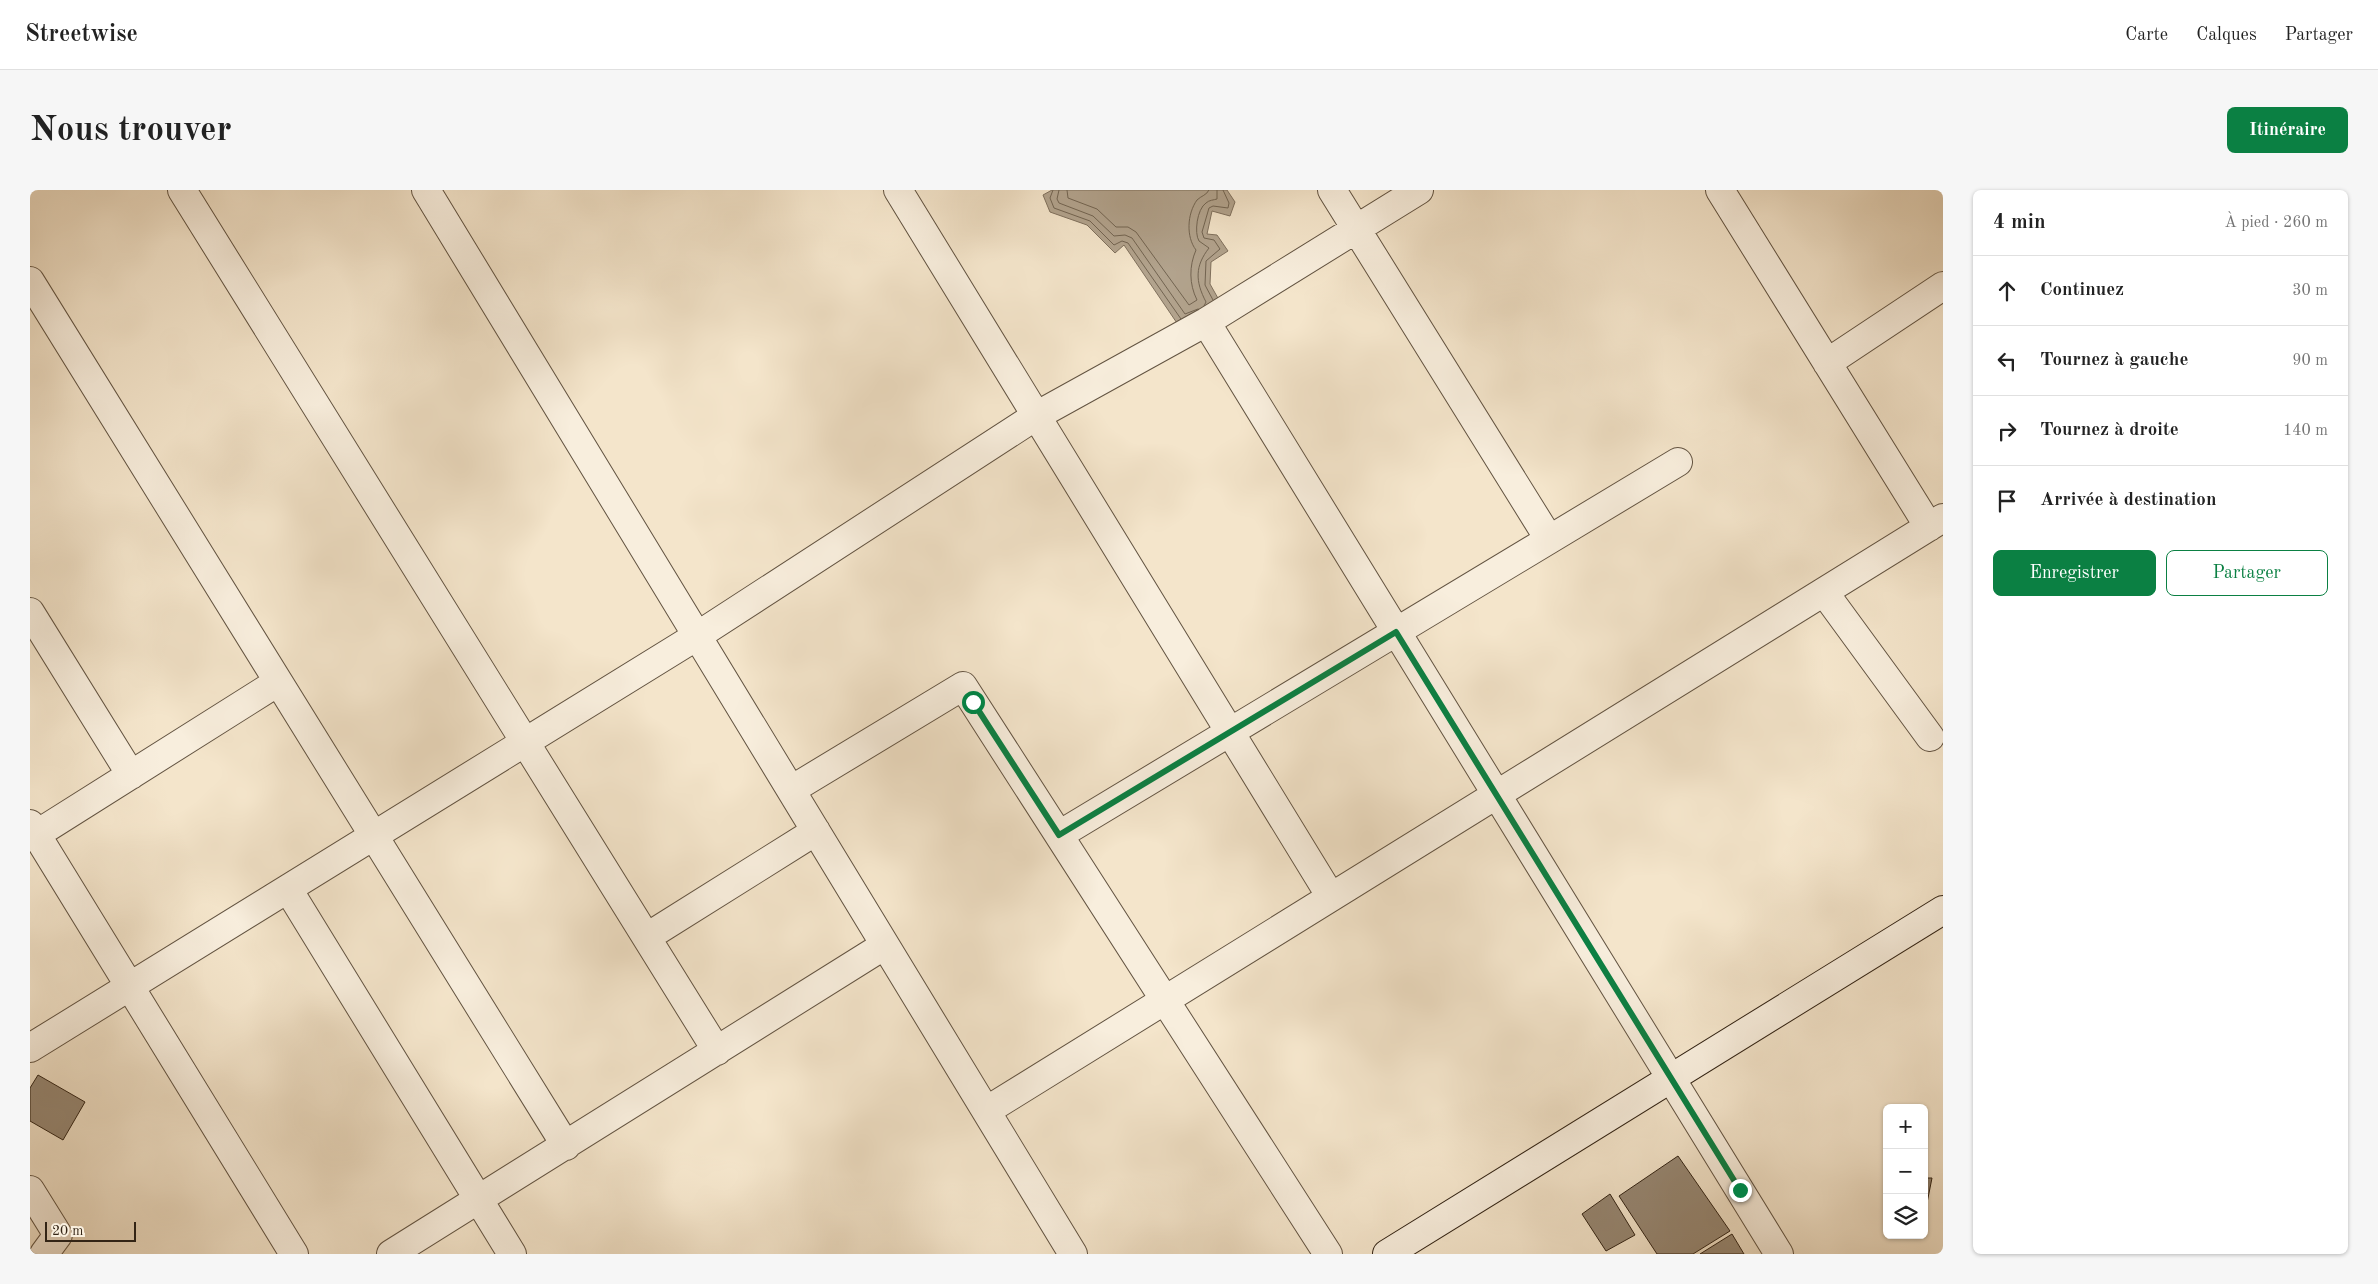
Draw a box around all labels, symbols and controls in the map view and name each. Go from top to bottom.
text: Streetwise [25,23,138,47]
text: Carte [2125,26,2168,44]
text: Calques [2196,26,2257,44]
text: Partager [2285,26,2353,44]
button: Itinéraire [2227,107,2348,153]
text: Nous trouver [30,113,232,148]
text: 4 min [1993,212,2046,233]
text: À pied · 260 m [2225,215,2328,231]
icon: ahead [1993,277,2021,305]
text: Continuez [2040,281,2124,300]
text: 30 m [2292,283,2328,299]
icon: left [1993,347,2021,375]
text: Tournez à gauche [2040,351,2188,370]
text: 90 m [2292,353,2328,369]
icon: right [1993,417,2021,445]
text: Tournez à droite [2040,421,2179,440]
text: 140 m [2283,423,2328,439]
icon: arrive [1993,487,2021,515]
text: Arrivée à destination [2040,491,2216,510]
button: Enregistrer [1993,550,2156,596]
button: Partager [2166,550,2328,596]
route start [962,691,985,714]
map controls [1883,1104,1928,1239]
button: + [1883,1104,1928,1149]
button: − [1883,1149,1928,1194]
route end [1729,1179,1752,1202]
button: layers [1883,1194,1928,1239]
scale bar [45,1219,136,1242]
text: 20 m [52,1224,83,1238]

